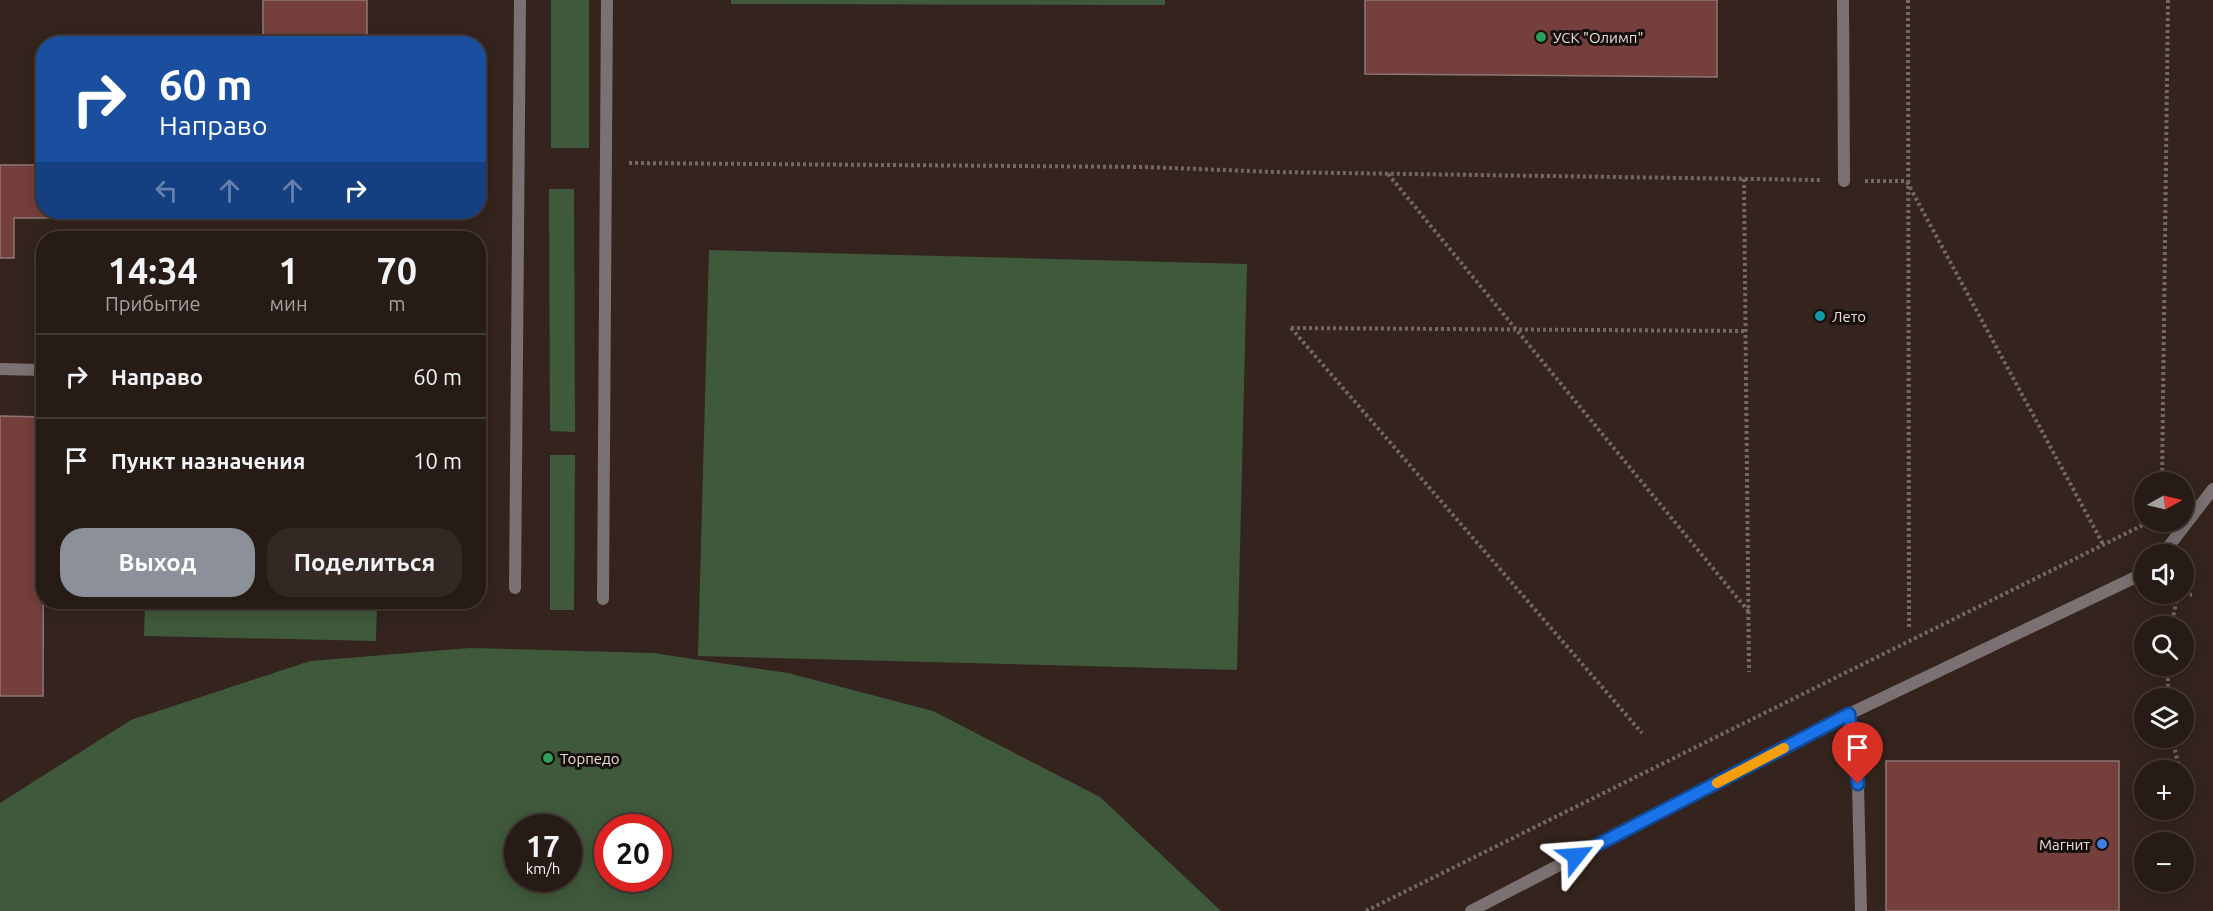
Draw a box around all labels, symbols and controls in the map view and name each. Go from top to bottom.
place label: УСК "Олимп" [1553,29,1643,46]
marker: УСК "Олимп" [1534,30,1548,44]
icon: right [60,60,138,138]
text: 60 m [159,61,253,108]
text: Направо [159,110,268,140]
icon: left [150,174,183,207]
icon: ahead [213,174,246,207]
icon: ahead [276,174,309,207]
icon: right [339,174,372,207]
text: 14:34 [108,250,198,291]
text: 1 [278,250,299,291]
text: 70 [376,250,417,291]
text: Прибытие [105,292,201,315]
text: мин [270,292,308,315]
text: m [388,292,405,315]
place label: Лето [1832,308,1866,325]
marker: Лето [1813,309,1827,323]
icon: right [60,360,93,393]
text: Направо [111,364,203,389]
text: 60 m [413,364,462,389]
icon: arrive [60,444,93,477]
text: Пункт назначения [111,448,305,473]
text: 10 m [413,448,462,473]
north arrow [2134,472,2194,532]
map controls [2134,472,2194,892]
button: Выход [60,528,255,597]
button: Поделиться [267,528,462,597]
button: sound [2134,544,2194,604]
button: search [2134,616,2194,676]
button: layers [2134,688,2194,748]
pin [1832,722,1883,784]
icon: arrive [1841,731,1874,764]
place label: Торпедо [560,750,620,767]
marker: Торпедо [541,751,555,765]
button: + [2134,760,2194,820]
speed limit sign: 20 [594,814,672,892]
position arrow [1544,824,1608,888]
text: 17 [526,829,560,863]
button: − [2134,832,2194,892]
place label: Магнит [2039,836,2090,853]
marker: Магнит [2095,837,2109,851]
text: km/h [526,860,560,877]

